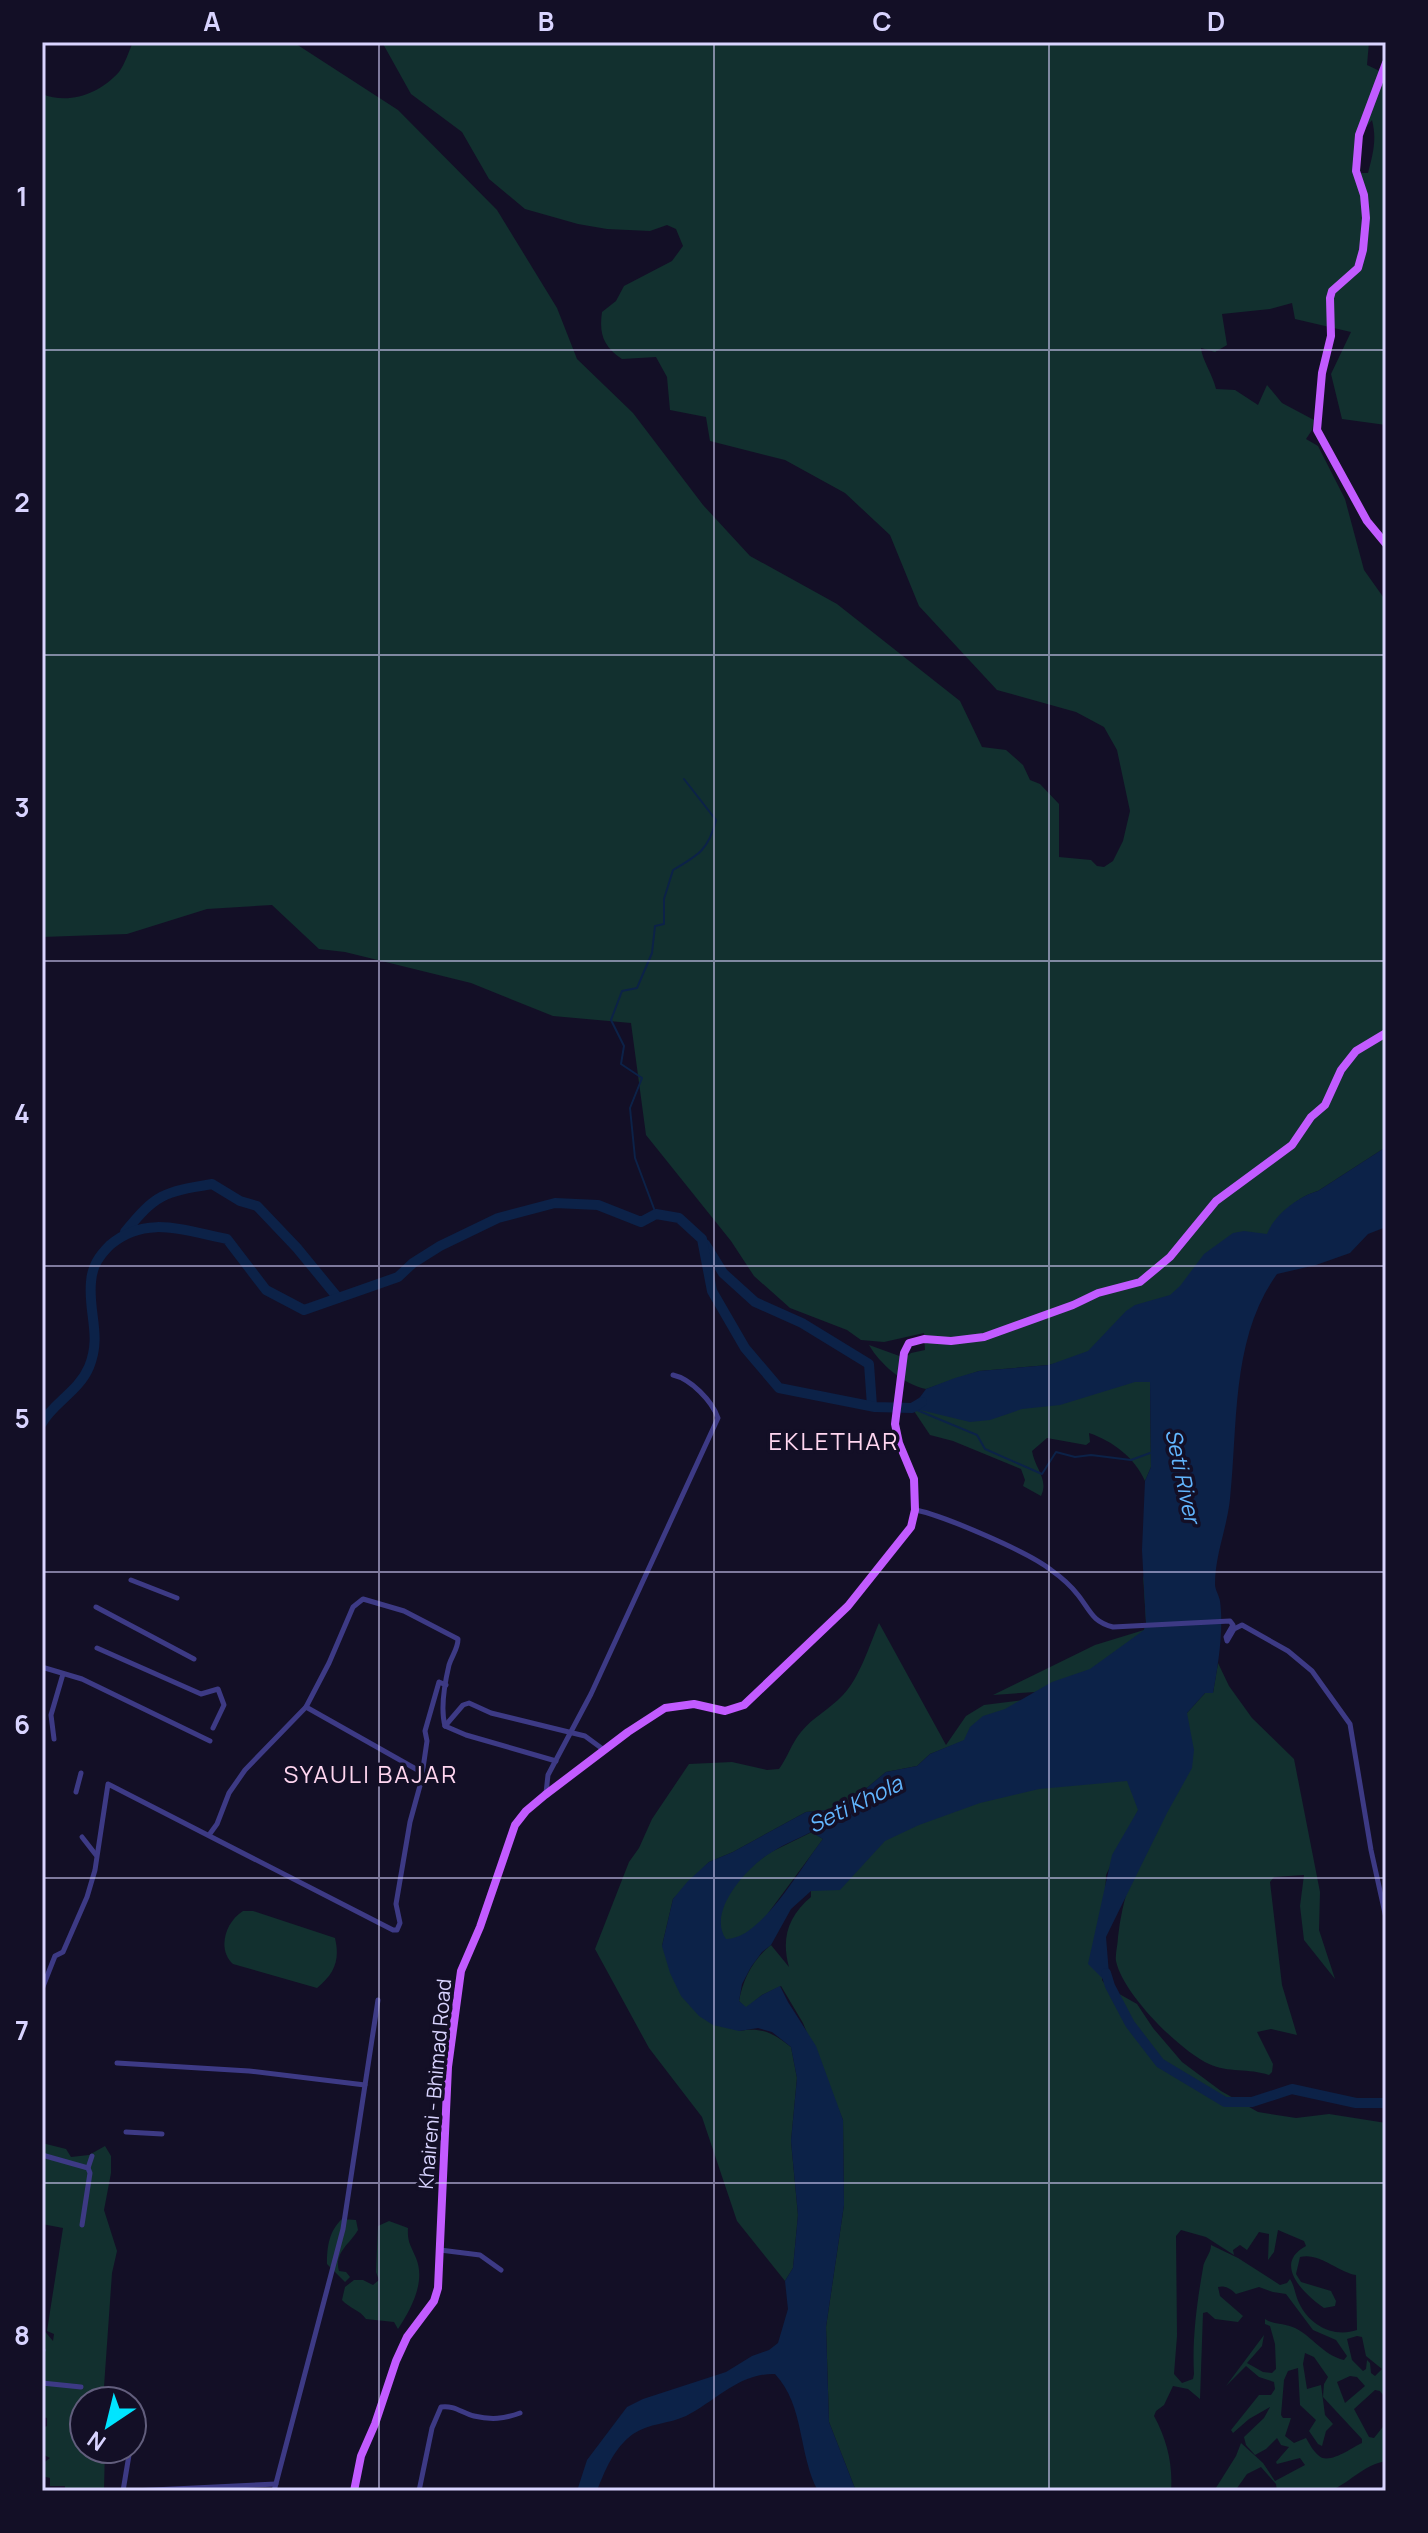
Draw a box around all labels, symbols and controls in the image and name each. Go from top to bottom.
text: A [203,3,221,39]
text: B [538,3,554,39]
text: C [872,3,892,39]
text: D [1207,3,1225,39]
text: 1 [16,178,28,214]
text: 2 [14,484,30,520]
text: 3 [14,789,30,825]
text: 4 [14,1095,30,1131]
text: 5 [14,1400,30,1436]
district label: EKLETHAR [769,1424,899,1457]
water label: Seti River [1158,1426,1208,1529]
text: 6 [14,1706,30,1742]
district label: SYAULI BAJAR [284,1757,458,1790]
water label: Seti Khola [803,1768,909,1840]
street label: Khaireni - Bhimad Road [412,1978,457,2190]
text: 7 [15,2012,29,2048]
text: 8 [14,2317,30,2353]
north arrow [68,2385,148,2465]
text: N [81,2425,112,2458]

